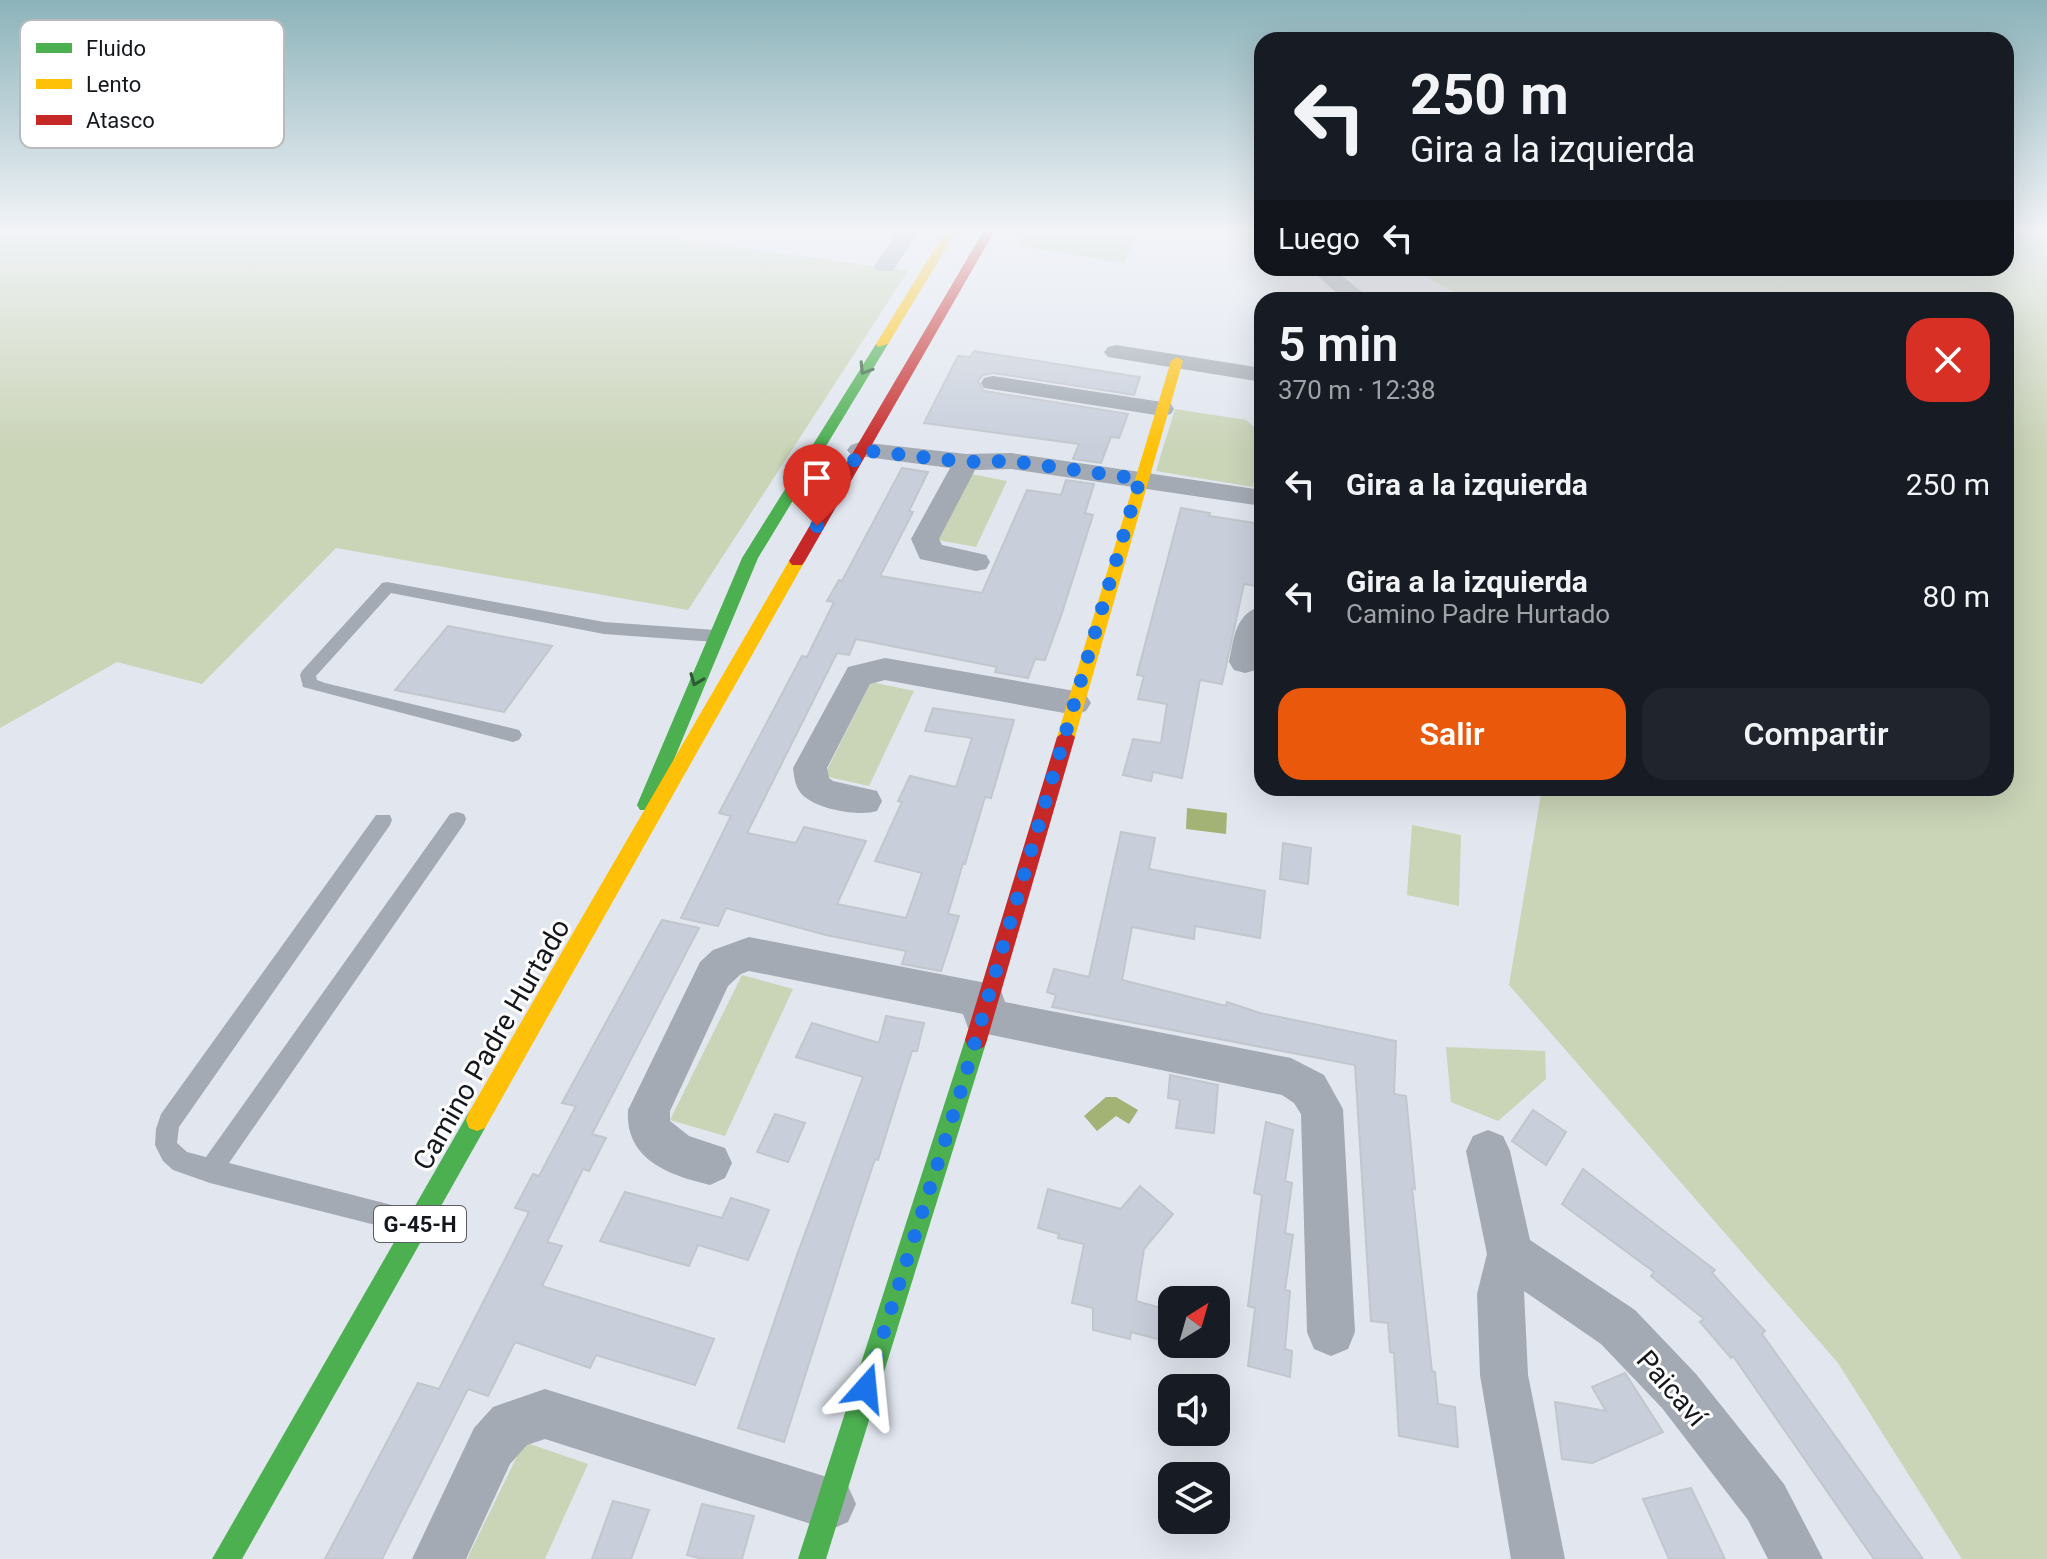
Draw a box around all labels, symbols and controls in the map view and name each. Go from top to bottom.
legend [20,20,284,148]
text: Fluido [86,36,146,61]
text: 250 m [1410,62,1569,128]
icon: left [1278,64,1382,168]
text: Lento [86,72,141,97]
text: Atasco [86,108,155,133]
text: Gira a la izquierda [1410,129,1695,171]
icon: left [1376,216,1420,260]
text: Luego [1278,221,1360,256]
text: 5 min [1278,316,1398,373]
button: close [1906,318,1990,402]
one-way arrow [859,361,874,375]
text: 370 m · 12:38 [1278,375,1436,405]
pin [783,444,851,526]
icon: arrive [795,456,839,500]
icon: left [1278,462,1322,506]
text: Gira a la izquierda [1346,467,1588,502]
text: 250 m [1906,467,1990,502]
text: Gira a la izquierda [1346,564,1588,599]
icon: left [1278,574,1322,618]
text: 80 m [1923,579,1990,614]
text: Camino Padre Hurtado [1346,599,1610,629]
one-way arrow [690,672,706,687]
button: Salir [1278,688,1626,780]
button: Compartir [1642,688,1990,780]
street label: Camino Padre Hurtado [406,913,577,1176]
road number: G-45-H [374,1206,466,1242]
north arrow [1158,1286,1230,1358]
map controls [1158,1286,1230,1534]
street label: Paicaví [1630,1344,1714,1434]
position arrow [824,1346,908,1430]
button: sound [1158,1374,1230,1446]
button: layers [1158,1462,1230,1534]

